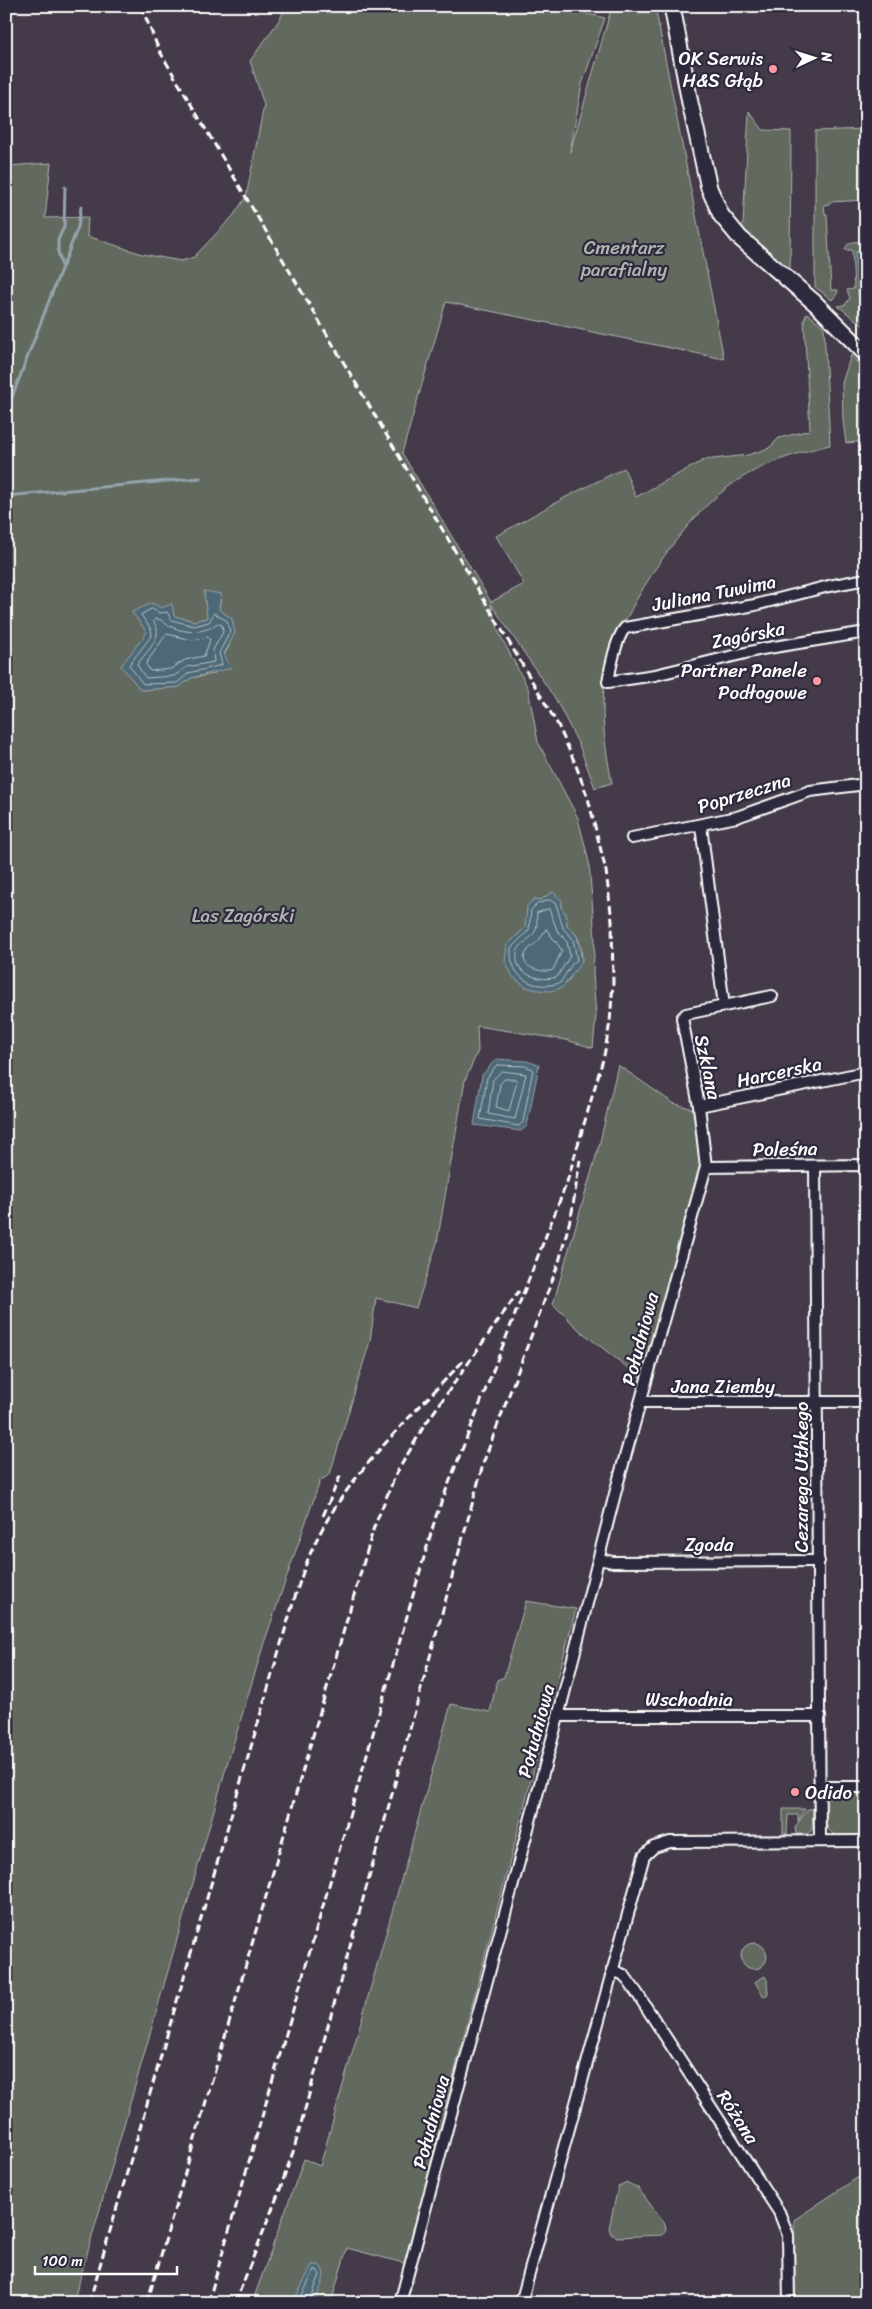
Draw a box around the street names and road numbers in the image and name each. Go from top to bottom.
street label: Juliana Tuwima [648,565,779,621]
street label: Zagórska [708,612,788,658]
street label: Poprzeczna [693,763,795,823]
street label: Szklana [685,1031,731,1103]
street label: Harcerska [733,1047,825,1097]
street label: Poleśna [752,1132,818,1166]
street label: Południowa [612,1288,668,1389]
street label: Jana Ziemby [670,1370,775,1403]
street label: Cezarego Uthkego [785,1401,818,1553]
street label: Zgoda [684,1528,734,1561]
street label: Południowa [508,1680,564,1781]
street label: Wschodnia [645,1683,733,1716]
street label: Południowa [403,2071,459,2172]
street label: Różana [708,2083,768,2151]

